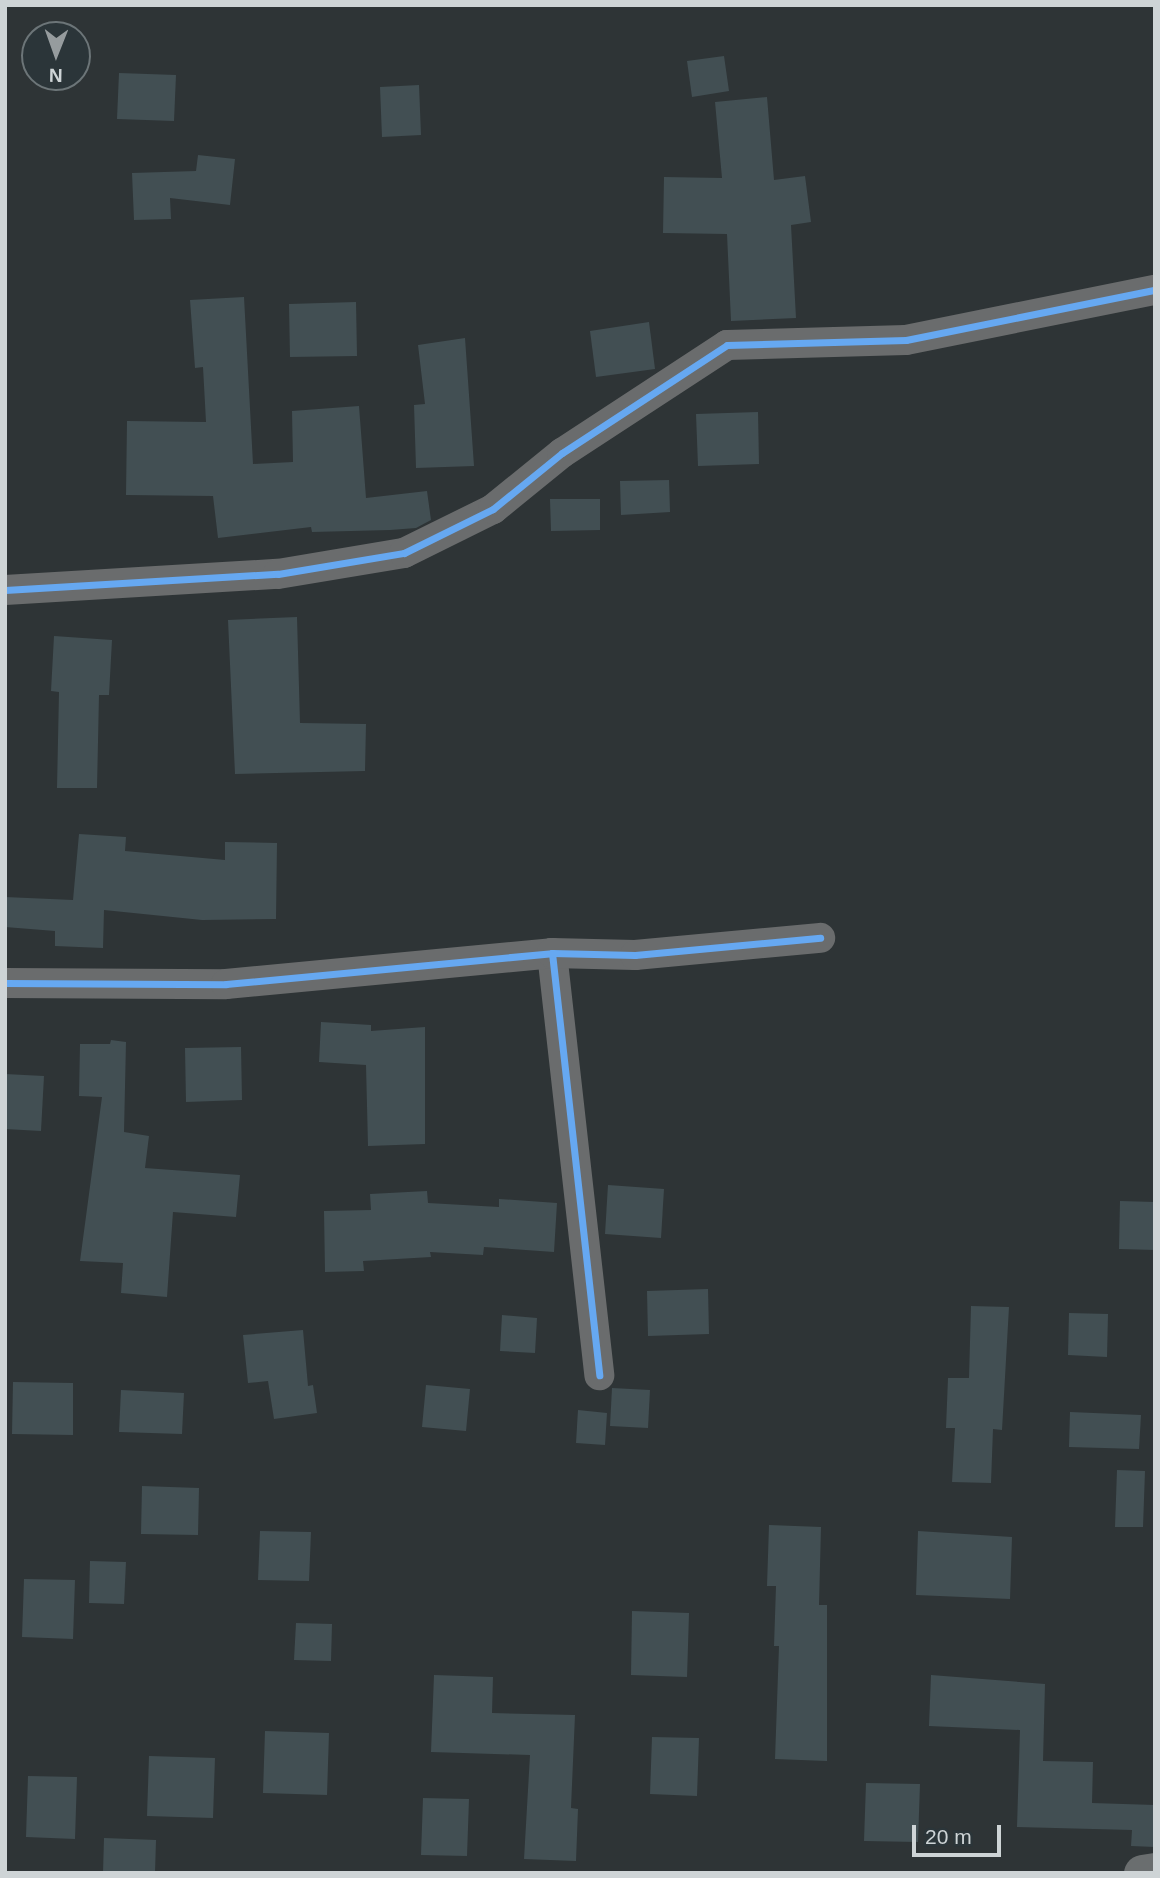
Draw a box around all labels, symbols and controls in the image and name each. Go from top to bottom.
north arrow [21,21,91,91]
text: N [49,65,63,86]
scale bar [915,1812,1004,1856]
text: 20 m [925,1825,972,1848]

